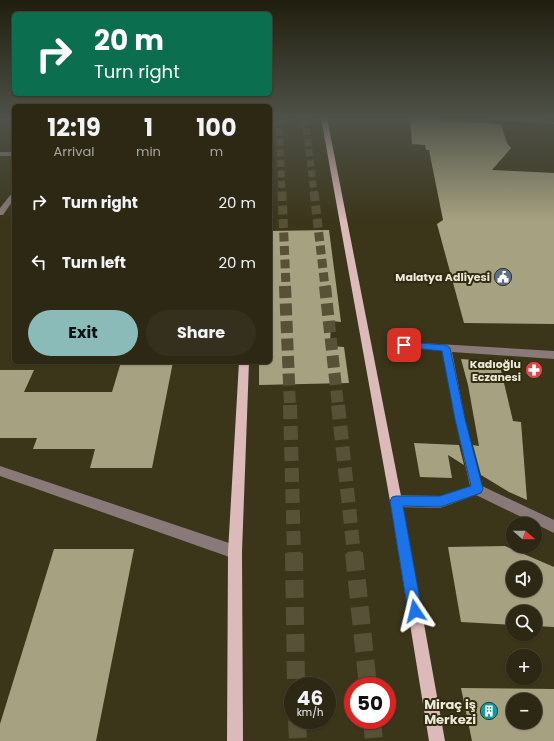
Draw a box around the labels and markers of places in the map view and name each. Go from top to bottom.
public building icon: Malatya Adliyesi [493,267,513,287]
place label: Malatya Adliyesi [395,269,490,285]
pin [387,328,421,362]
place label: Kadıoğlu Eczanesi [470,356,521,385]
pharmacy icon: Kadıoğlu Eczanesi [524,360,544,380]
place label: Miraç iş Merkezi [424,695,476,729]
building icon: Miraç iş Merkezi [479,701,499,721]

